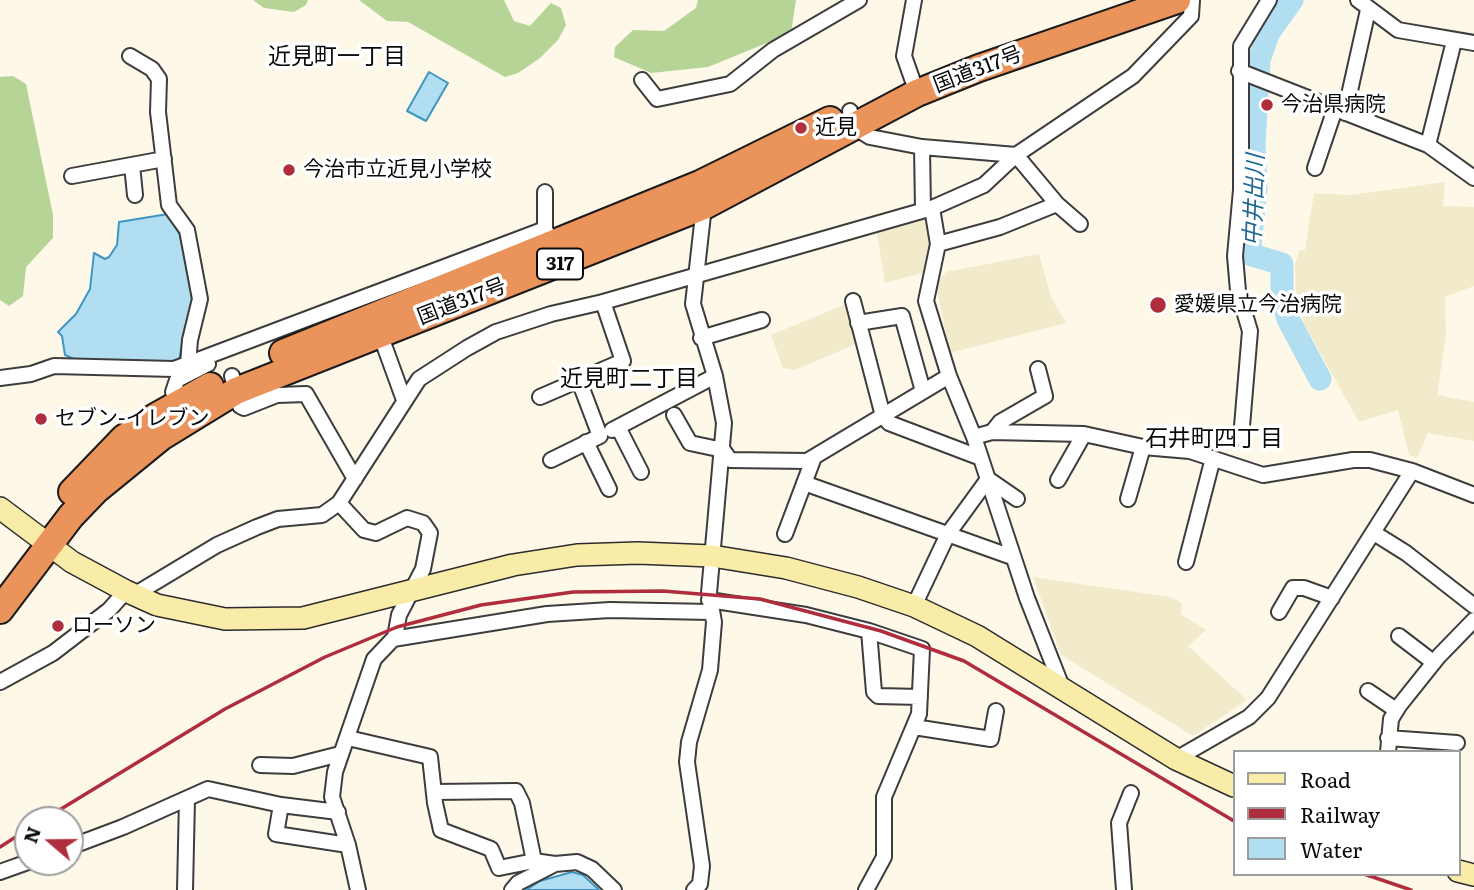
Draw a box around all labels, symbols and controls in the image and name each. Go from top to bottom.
street label: 国道317号 [930,42,1026,98]
district label: 近見町一丁目 [268,43,406,71]
place label: 今治県病院 [1281,92,1386,118]
marker: 今治県病院 [1259,97,1275,113]
place label: 近見 [815,115,857,141]
marker: 近見 [793,120,809,136]
water label: 中井出川 [1240,154,1270,246]
place label: 今治市立近見小学校 [303,157,492,183]
marker: 今治市立近見小学校 [281,162,297,178]
road number: 317 [537,248,583,280]
street label: 国道317号 [414,274,510,330]
place label: 愛媛県立今治病院 [1174,292,1342,318]
marker: 愛媛県立今治病院 [1148,295,1168,315]
district label: 近見町二丁目 [560,365,698,393]
place label: セブン-イレブン [55,406,209,432]
marker: セブン-イレブン [33,411,49,427]
district label: 石井町四丁目 [1145,425,1283,453]
place label: ローソン [72,613,156,639]
marker: ローソン [50,618,66,634]
legend [1232,750,1460,876]
text: Road [1300,763,1351,794]
text: Railway [1300,798,1380,829]
north arrow [14,806,84,876]
text: N [15,822,47,847]
text: Water [1300,833,1362,864]

